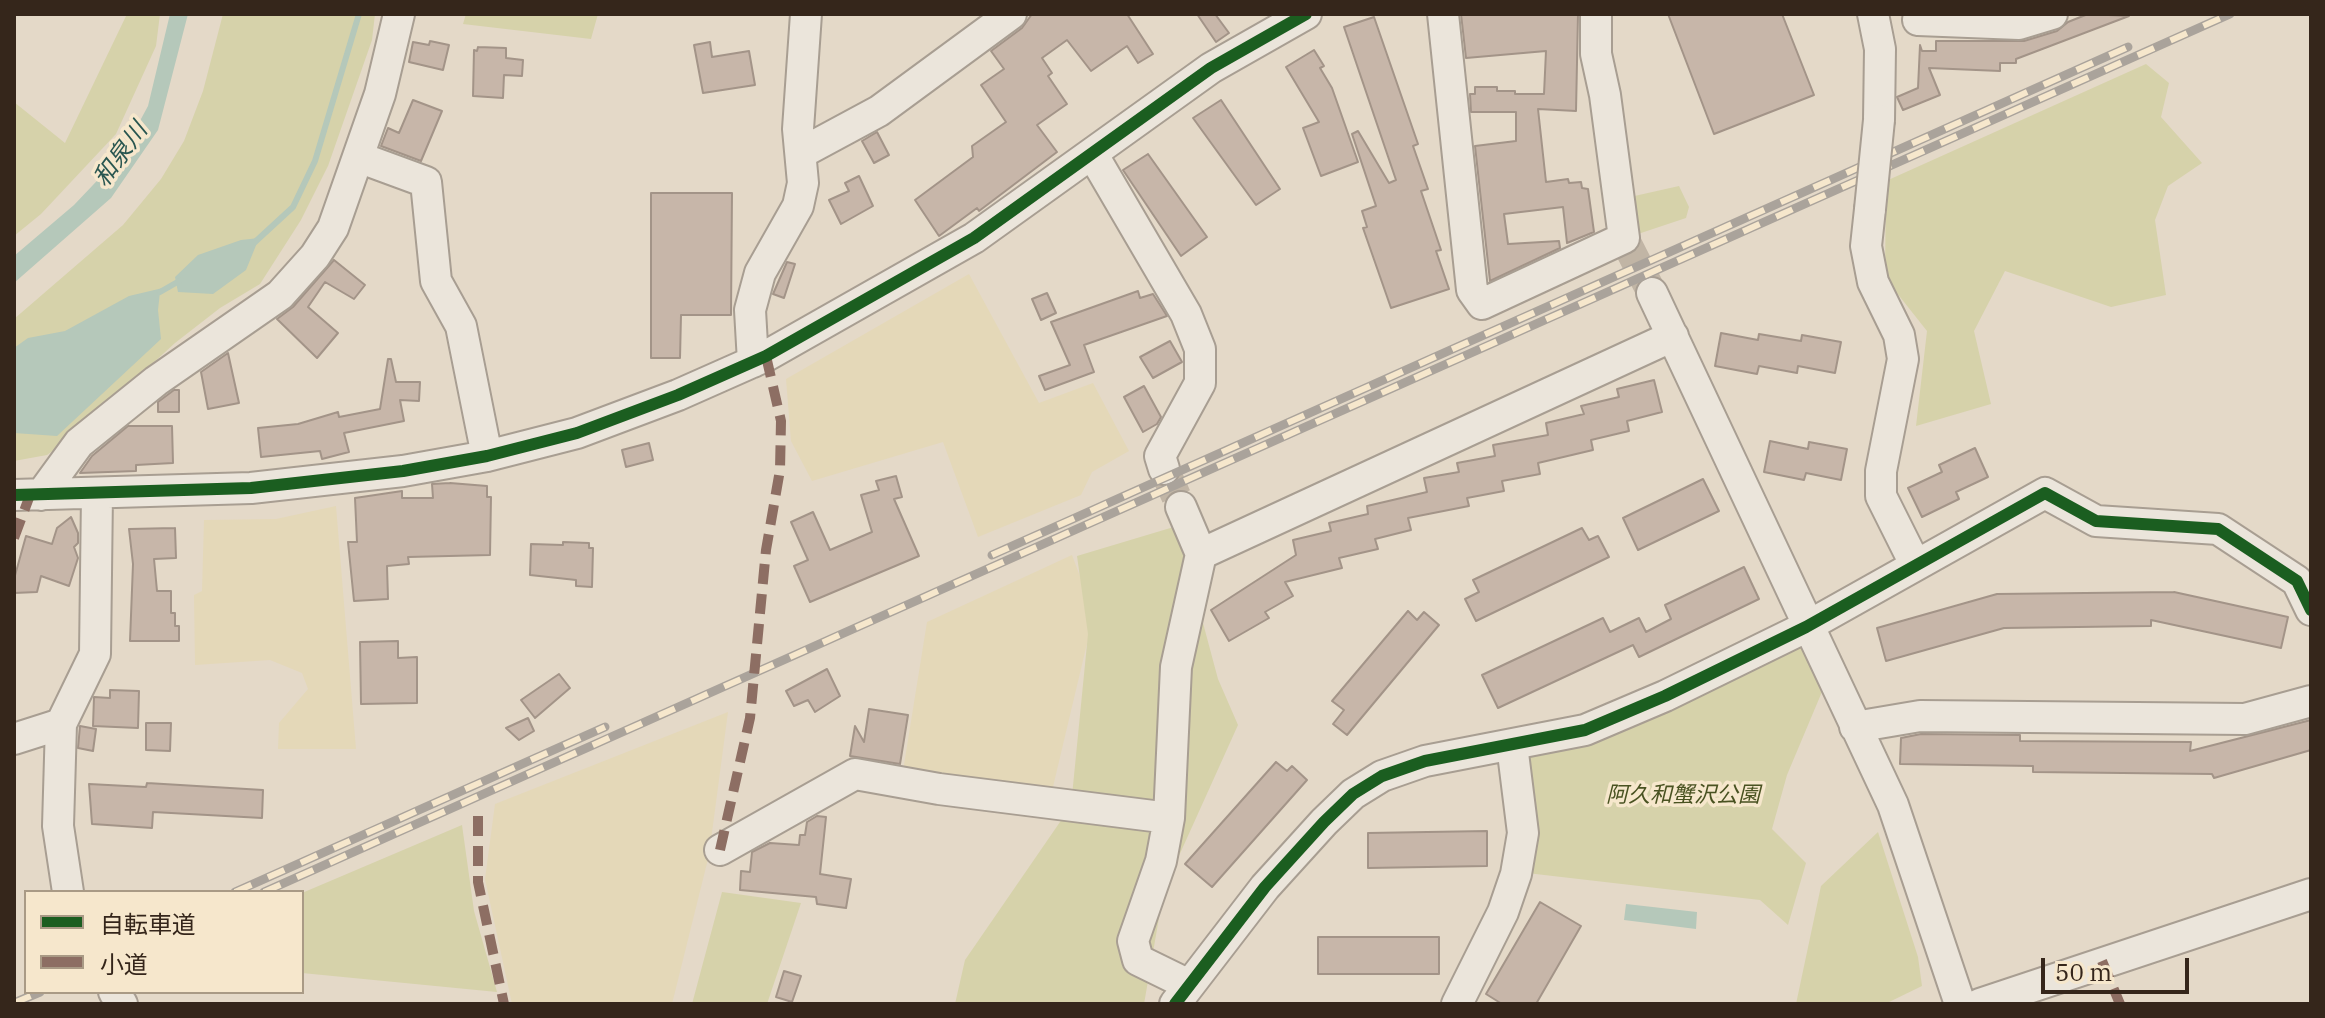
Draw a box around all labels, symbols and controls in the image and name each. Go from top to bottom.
water label: 和泉川 [88,117,154,193]
park label: 阿久和蟹沢公園 [1606,783,1760,809]
legend [24,890,304,994]
text: 自転車道 [100,908,196,940]
scale bar [2045,942,2193,992]
text: 小道 [100,948,148,980]
text: 50 m [2055,956,2112,988]

